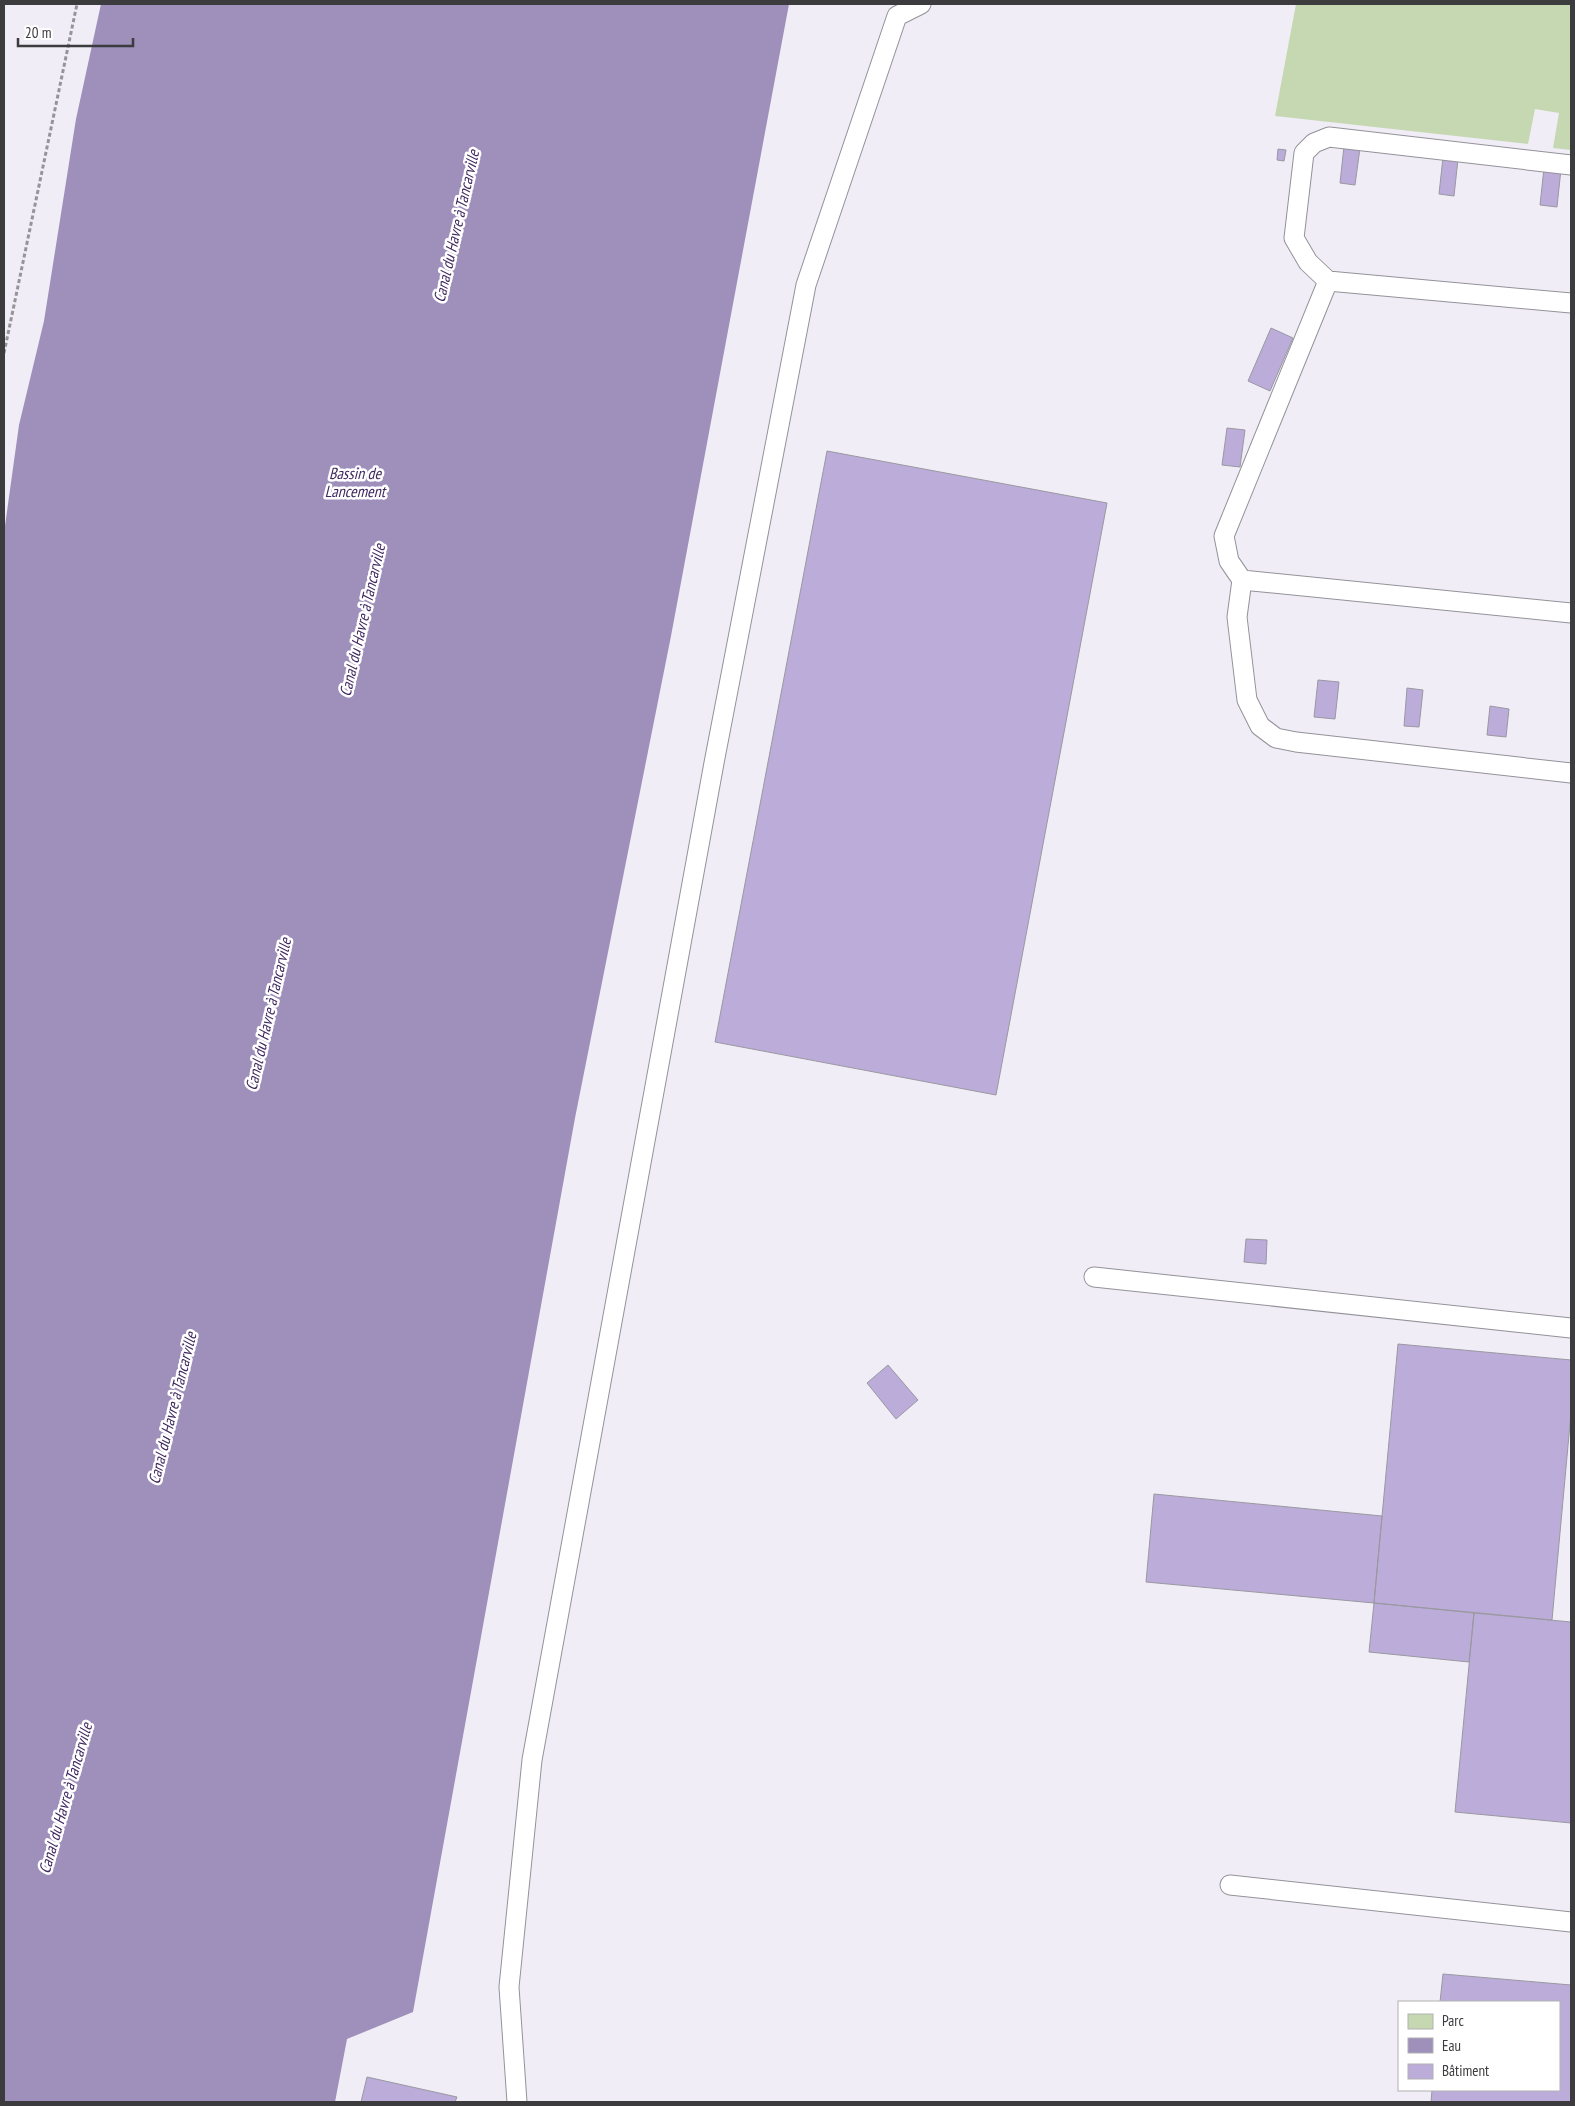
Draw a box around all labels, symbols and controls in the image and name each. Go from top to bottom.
scale bar [18,15,132,47]
text: 20 m [25,23,51,42]
water label: Canal du Havre à Tancarville [429,147,484,304]
water label: Bassin de Lancement [325,463,387,501]
water label: Canal du Havre à Tancarville [335,541,390,698]
water label: Canal du Havre à Tancarville [241,935,296,1092]
water label: Canal du Havre à Tancarville [143,1329,201,1486]
water label: Canal du Havre à Tancarville [34,1719,96,1876]
legend [1398,2001,1560,2091]
text: Parc [1442,2011,1464,2030]
text: Eau [1442,2036,1461,2055]
text: Bâtiment [1442,2061,1489,2080]

